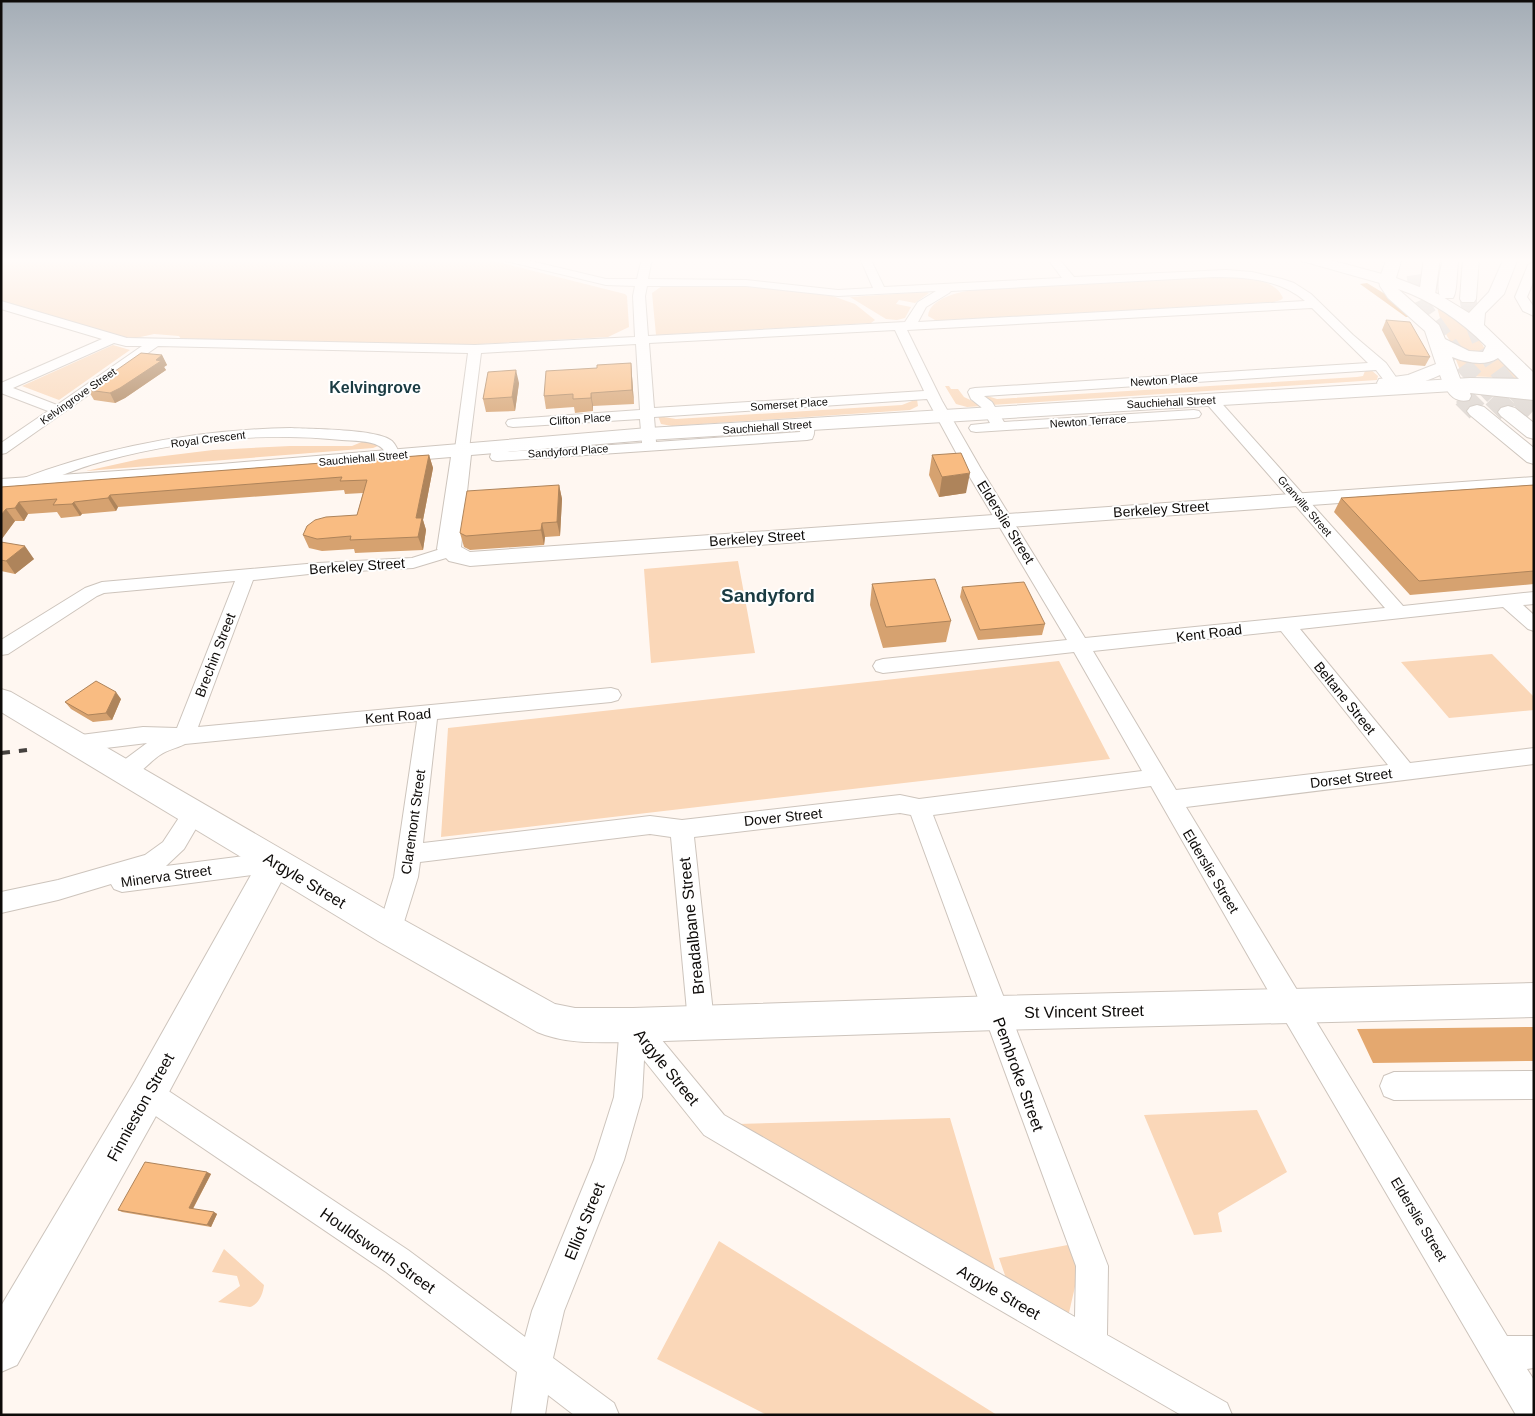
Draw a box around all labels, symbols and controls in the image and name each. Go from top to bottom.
street label: Kelvingrove Street [38,365,118,427]
street label: Newton Place [1130,372,1198,388]
district label: Kelvingrove [329,379,421,396]
street label: Sauchiehall Street [1126,394,1216,410]
street label: Somerset Place [750,395,828,413]
street label: Clifton Place [549,411,611,427]
street label: Newton Terrace [1049,412,1127,430]
street label: Sauchiehall Street [722,418,812,436]
street label: Royal Crescent [170,428,246,450]
street label: Sandyford Place [527,442,609,460]
street label: Sauchiehall Street [318,448,408,468]
street label: Granville Street [1276,473,1334,539]
street label: Elderslie Street [974,478,1038,567]
street label: Berkeley Street [1113,498,1209,520]
street label: Berkeley Street [709,527,805,549]
street label: Berkeley Street [309,555,405,577]
district label: Sandyford [721,585,815,606]
street label: Brechin Street [192,611,238,699]
street label: Kent Road [1175,621,1243,645]
street label: Beltane Street [1311,658,1379,738]
street label: Kent Road [364,705,432,727]
street label: Dorset Street [1309,765,1393,791]
street label: Claremont Street [398,768,428,876]
street label: Dover Street [743,805,823,829]
street label: Elderslie Street [1180,826,1242,916]
street label: Argyle Street [261,849,349,912]
street label: Breadalbane Street [676,856,707,995]
street label: Minerva Street [120,862,212,890]
street label: St Vincent Street [1024,1002,1145,1021]
street label: Pembroke Street [990,1015,1047,1134]
street label: Argyle Street [631,1026,703,1109]
street label: Finnieston Street [104,1050,177,1164]
street label: Elderslie Street [1388,1174,1450,1264]
street label: Elliot Street [561,1180,608,1262]
street label: Houldsworth Street [317,1204,439,1297]
street label: Argyle Street [954,1262,1044,1323]

